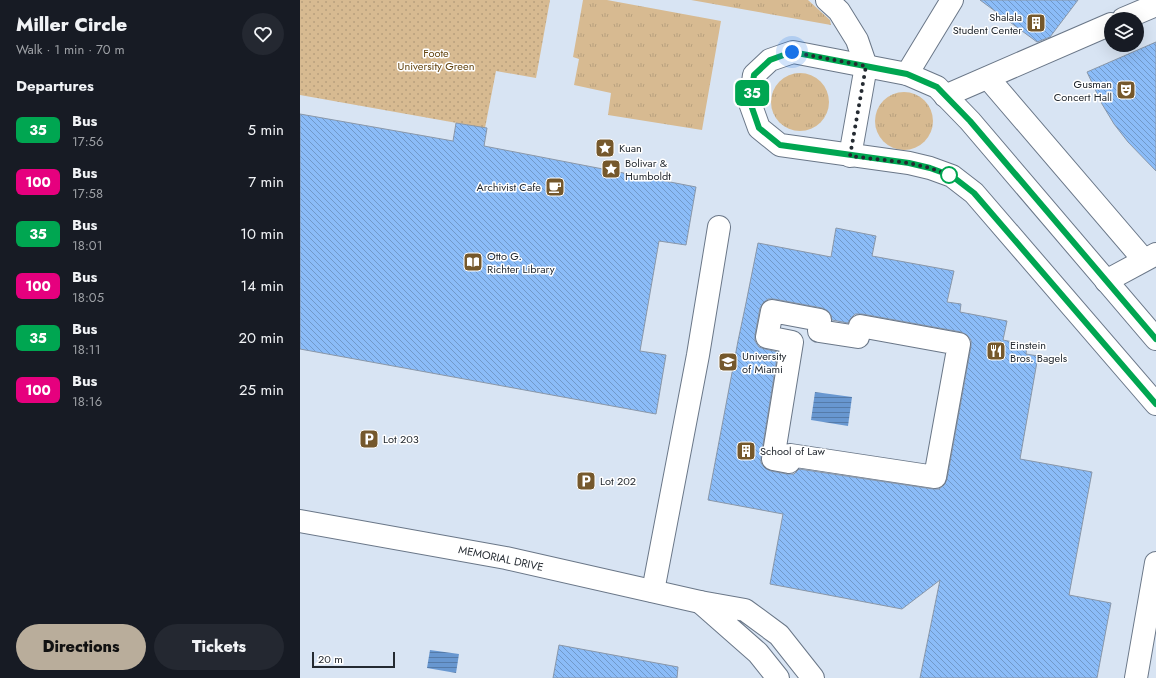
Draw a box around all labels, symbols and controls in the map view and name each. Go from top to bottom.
place label: Shalala Student Center [953,9,1022,38]
text: Miller Circle [16,11,127,38]
building icon: Shalala Student Center [1025,12,1047,34]
map controls [1104,12,1144,52]
button: layers [1104,12,1144,52]
button: heart [242,13,284,55]
text: Walk · 1 min · 70 m [16,40,125,59]
your location [782,42,802,62]
park label: Foote University Green [398,45,474,74]
text: Departures [16,75,94,97]
place label: Gusman Concert Hall [1054,76,1112,105]
theatre icon: Gusman Concert Hall [1115,79,1137,101]
line badge: 35 [734,80,770,106]
text: 35 [743,83,761,103]
text: Bus [72,110,97,132]
text: 5 min [248,119,284,141]
text: 35 [29,120,47,140]
text: 17:56 [72,132,103,151]
place icon: Kuan [594,137,616,159]
place label: Kuan [619,140,642,156]
place label: Bolivar & Humboldt [625,155,671,184]
place icon: Bolivar & Humboldt [600,158,622,180]
text: Bus [72,162,97,184]
unlabelled marker [940,166,958,184]
text: 7 min [248,171,284,193]
text: 100 [25,172,51,192]
cafe icon: Archivist Cafe [544,176,566,198]
place label: Archivist Cafe [477,179,541,195]
text: 17:58 [72,184,103,203]
text: Bus [72,214,97,236]
text: 10 min [240,223,284,245]
text: 35 [29,224,47,244]
text: 18:01 [72,236,103,255]
place label: Otto G. Richter Library [487,248,555,277]
library icon: Otto G. Richter Library [462,251,484,273]
text: Bus [72,266,97,288]
text: 14 min [241,275,284,297]
text: 100 [25,276,51,296]
text: 18:05 [72,288,104,307]
text: Bus [72,318,97,340]
text: 20 min [238,327,284,349]
text: 35 [29,328,47,348]
place label: Einstein Bros. Bagels [1010,337,1068,366]
text: 18:11 [72,340,101,359]
restaurant icon: Einstein Bros. Bagels [985,340,1007,362]
place label: University of Miami [742,348,787,377]
school or university icon: University of Miami [717,351,739,373]
text: Bus [72,370,97,392]
text: 25 min [239,379,284,401]
text: 100 [25,380,51,400]
text: 18:16 [72,392,102,411]
parking icon: Lot 203 [358,428,380,450]
place label: Lot 203 [383,431,419,447]
building icon: School of Law [735,440,757,462]
place label: School of Law [760,443,826,459]
parking icon: Lot 202 [575,470,597,492]
place label: Lot 202 [600,473,636,489]
street label: MEMORIAL DRIVE [457,541,545,575]
button: Directions [16,624,146,670]
button: Tickets [154,624,284,670]
scale bar [312,650,395,669]
text: 20 m [318,651,343,667]

